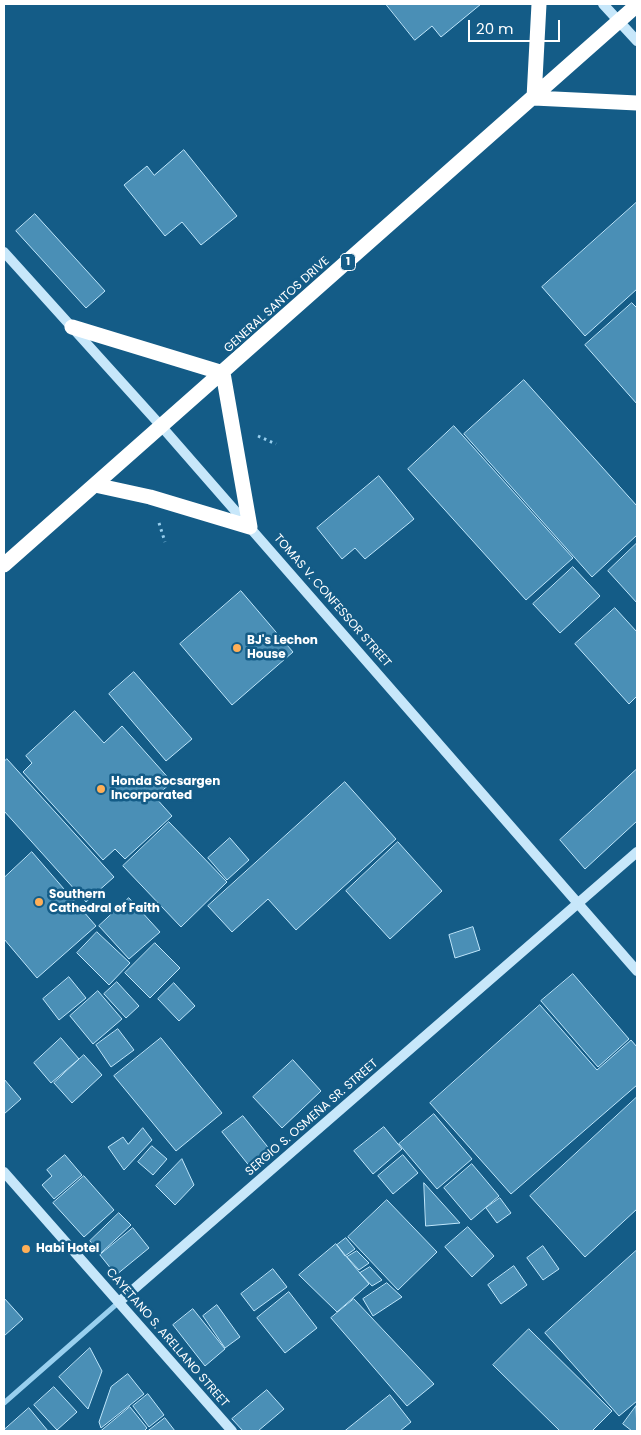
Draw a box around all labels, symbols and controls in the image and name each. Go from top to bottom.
scale bar [471,10,564,42]
text: 20 m [476,18,514,39]
road number: 1 [340,253,356,270]
street label: GENERAL SANTOS DRIVE [221,254,333,356]
street label: TOMAS V. CONFESSOR STREET [270,532,394,670]
place label: BJ's Lechon House [247,634,318,662]
marker: BJ's Lechon House [231,642,243,654]
place label: Honda Socsargen Incorporated [111,775,220,803]
marker: Honda Socsargen Incorporated [95,783,107,795]
place label: Southern Cathedral of Faith [49,888,160,916]
marker: Southern Cathedral of Faith [33,896,45,908]
street label: SERGIO S. OSMEÑA SR. STREET [243,1057,381,1179]
place label: Habi Hotel [36,1242,99,1256]
marker: Habi Hotel [20,1243,32,1255]
street label: CAYETANO S. ARELLANO STREET [103,1265,231,1411]

